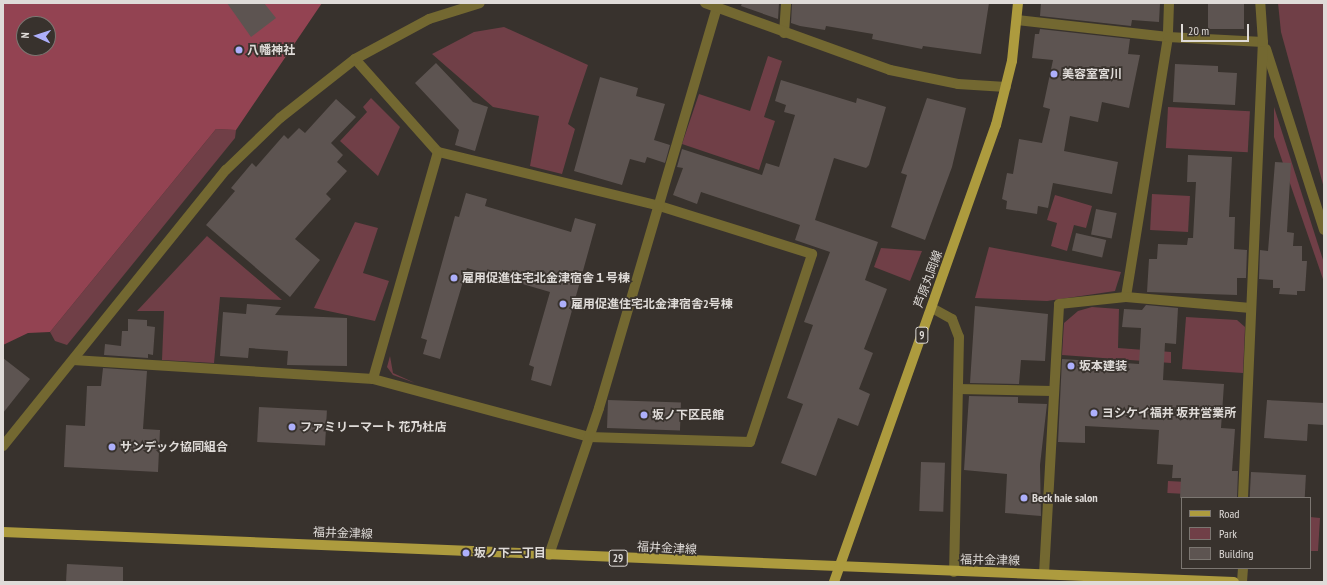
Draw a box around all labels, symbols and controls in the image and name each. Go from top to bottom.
north arrow [16,16,56,56]
scale bar [1183,16,1251,42]
text: 20 m [1188,23,1209,38]
text: N [18,32,32,39]
place label: 八幡神社 [247,43,295,57]
marker: 八幡神社 [234,45,244,55]
place label: 美容室宮川 [1062,67,1122,81]
marker: 美容室宮川 [1049,69,1059,79]
street label: 芦原丸岡線 [911,248,945,310]
place label: 雇用促進住宅北金津宿舎１号棟 [462,271,630,285]
marker: 雇用促進住宅北金津宿舎１号棟 [449,273,459,283]
place label: 雇用促進住宅北金津宿舎2号棟 [571,297,733,311]
marker: 雇用促進住宅北金津宿舎2号棟 [558,299,568,309]
road number: 9 [915,326,929,344]
place label: 坂本建装 [1079,359,1127,373]
marker: 坂本建装 [1066,361,1076,371]
place label: ヨシケイ福井 坂井営業所 [1102,406,1236,420]
place label: 坂ノ下区民館 [652,408,724,422]
marker: ヨシケイ福井 坂井営業所 [1089,408,1099,418]
marker: 坂ノ下区民館 [639,410,649,420]
place label: ファミリーマート 花乃杜店 [300,420,446,434]
marker: ファミリーマート 花乃杜店 [287,422,297,432]
place label: サンデック協同組合 [120,440,228,454]
marker: サンデック協同組合 [107,442,117,452]
place label: Beck haie salon [1032,491,1098,505]
marker: Beck haie salon [1019,493,1029,503]
legend [1181,497,1311,569]
text: Road [1219,506,1239,521]
street label: 福井金津線 [313,525,373,541]
text: Park [1219,526,1237,541]
street label: 福井金津線 [637,539,697,557]
place label: 坂ノ下一丁目 [474,546,546,560]
text: Building [1219,546,1254,561]
marker: 坂ノ下一丁目 [461,548,471,558]
road number: 29 [608,549,628,567]
street label: 福井金津線 [960,552,1020,568]

